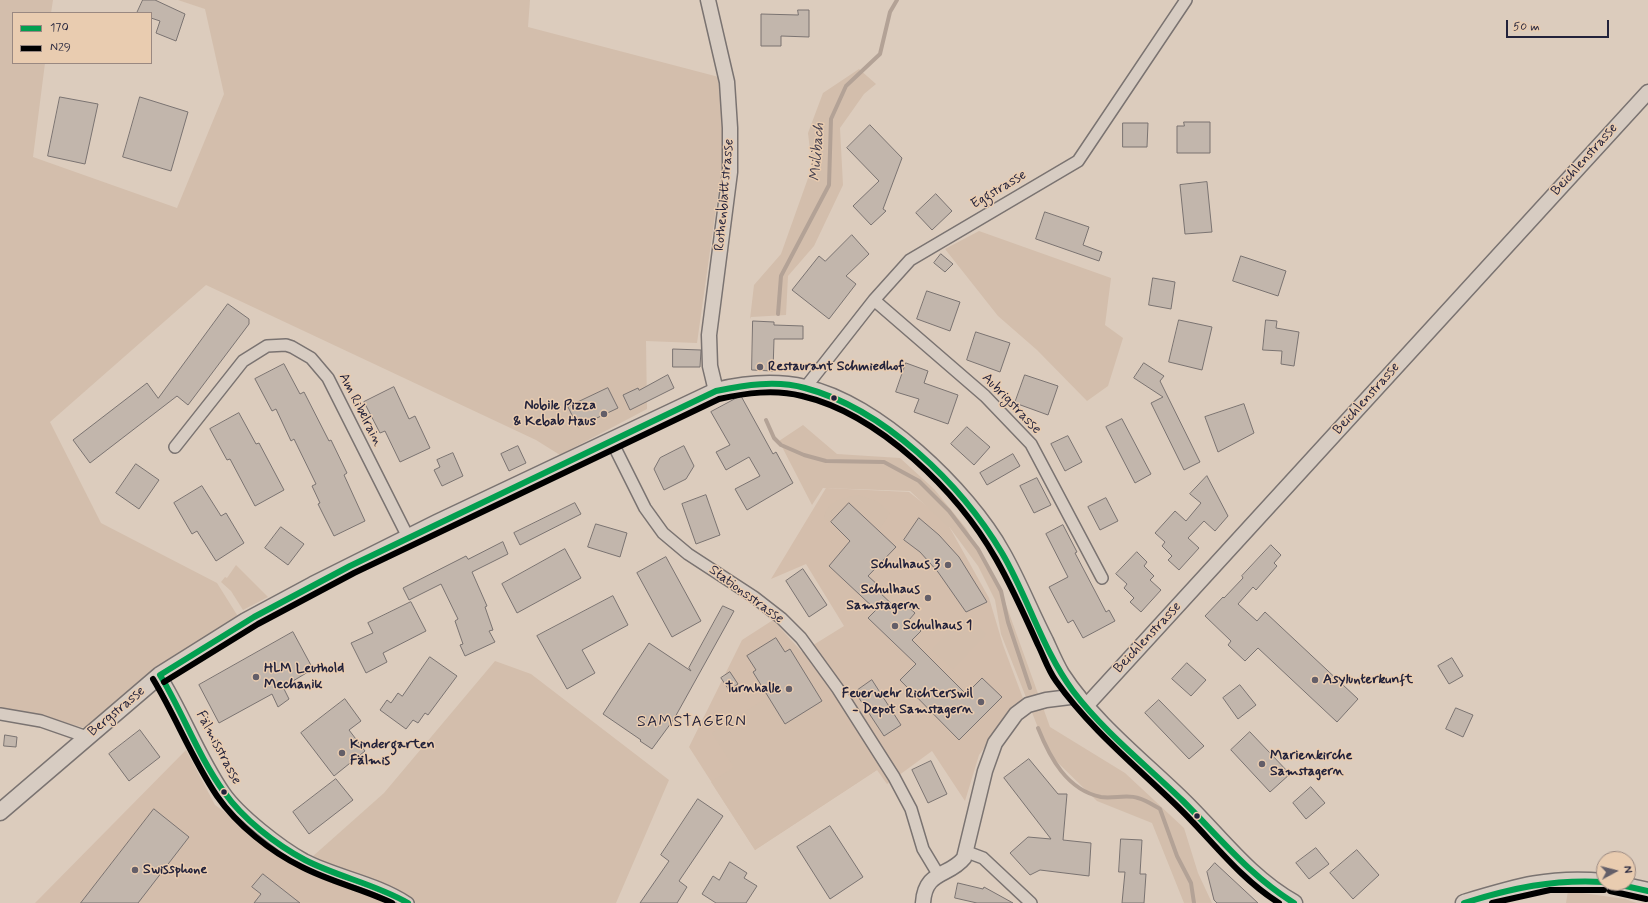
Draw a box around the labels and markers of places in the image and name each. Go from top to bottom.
place label: Restaurant Schmiedhof [768,359,904,375]
marker: Restaurant Schmiedhof [755,362,765,372]
unlabelled marker [829,393,839,403]
place label: Nobile Pizza & Kebab Haus [513,398,596,430]
marker: Nobile Pizza & Kebab Haus [599,409,609,419]
place label: Schulhaus 3 [871,557,940,573]
marker: Schulhaus 3 [943,560,953,570]
place label: Schulhaus Samstagern [846,582,920,614]
marker: Schulhaus Samstagern [923,593,933,603]
place label: Schulhaus 1 [903,618,972,634]
marker: Schulhaus 1 [890,621,900,631]
place label: HLM Leuthold Mechanik [264,661,344,694]
marker: HLM Leuthold Mechanik [251,672,261,682]
place label: Asylunterkunft [1323,672,1413,688]
marker: Asylunterkunft [1310,675,1320,685]
place label: Turnhalle [725,681,781,697]
marker: Turnhalle [784,684,794,694]
place label: Feuerwehr Richterswil - Depot Samstagern [842,686,973,718]
marker: Feuerwehr Richterswil - Depot Samstagern [976,697,986,707]
place label: Kindergarten Fälmis [350,737,435,770]
marker: Kindergarten Fälmis [337,748,347,758]
place label: Marienkirche Samstagern [1270,748,1352,780]
marker: Marienkirche Samstagern [1257,759,1267,769]
unlabelled marker [219,787,229,797]
unlabelled marker [1192,811,1202,821]
place label: Swissphone [143,862,207,878]
marker: Swissphone [130,865,140,875]

